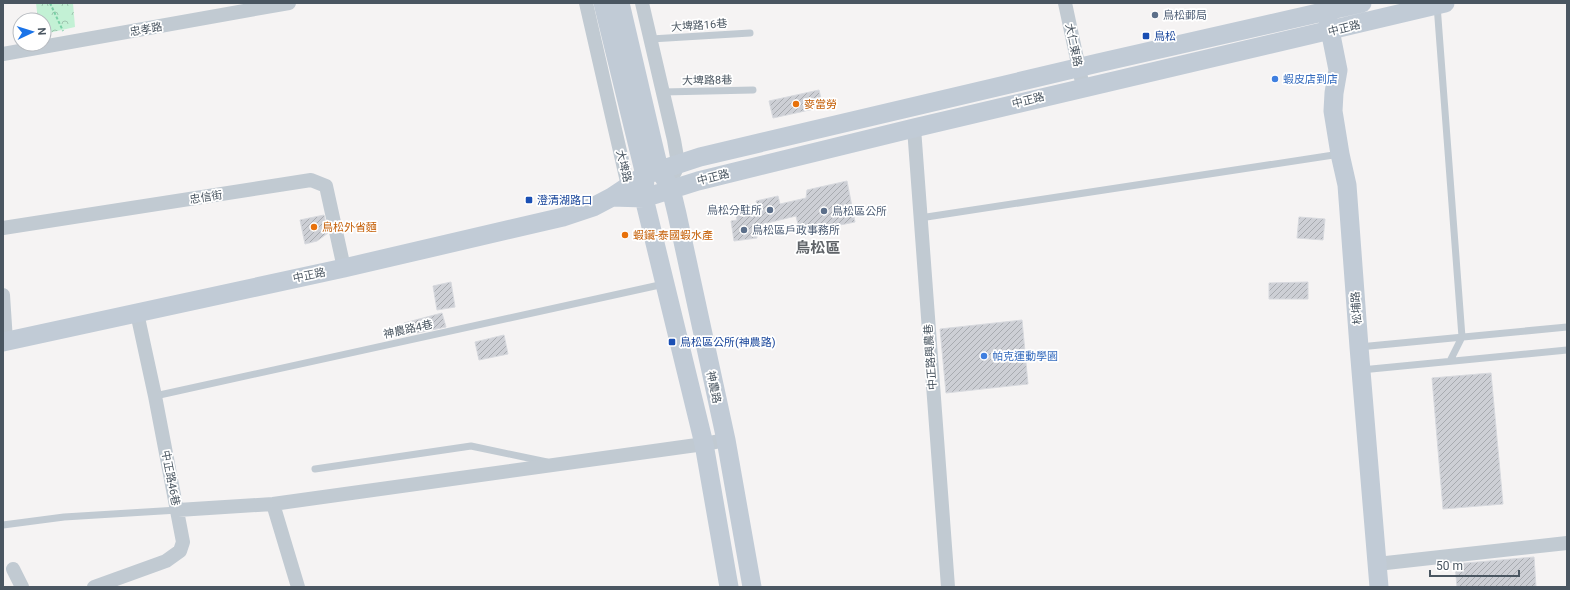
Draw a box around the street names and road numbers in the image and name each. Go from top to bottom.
street label: 大埤路16巷 [670,17,728,34]
street label: 中正路 [1327,18,1362,39]
street label: 忠孝路 [129,20,163,39]
street label: 大仁東路 [1063,22,1084,68]
street label: 大埤路8巷 [682,74,732,87]
street label: 中正路 [1011,90,1046,111]
street label: 大埤路 [613,149,634,184]
street label: 中正路 [696,167,731,188]
street label: 忠信街 [189,188,223,206]
street label: 中正路 [292,266,327,285]
street label: 松埔路 [1349,291,1364,325]
street label: 神農路4巷 [382,318,434,341]
street label: 中正路興農巷 [922,324,939,390]
street label: 神農路 [704,370,723,405]
street label: 中正路46巷 [159,449,182,507]

